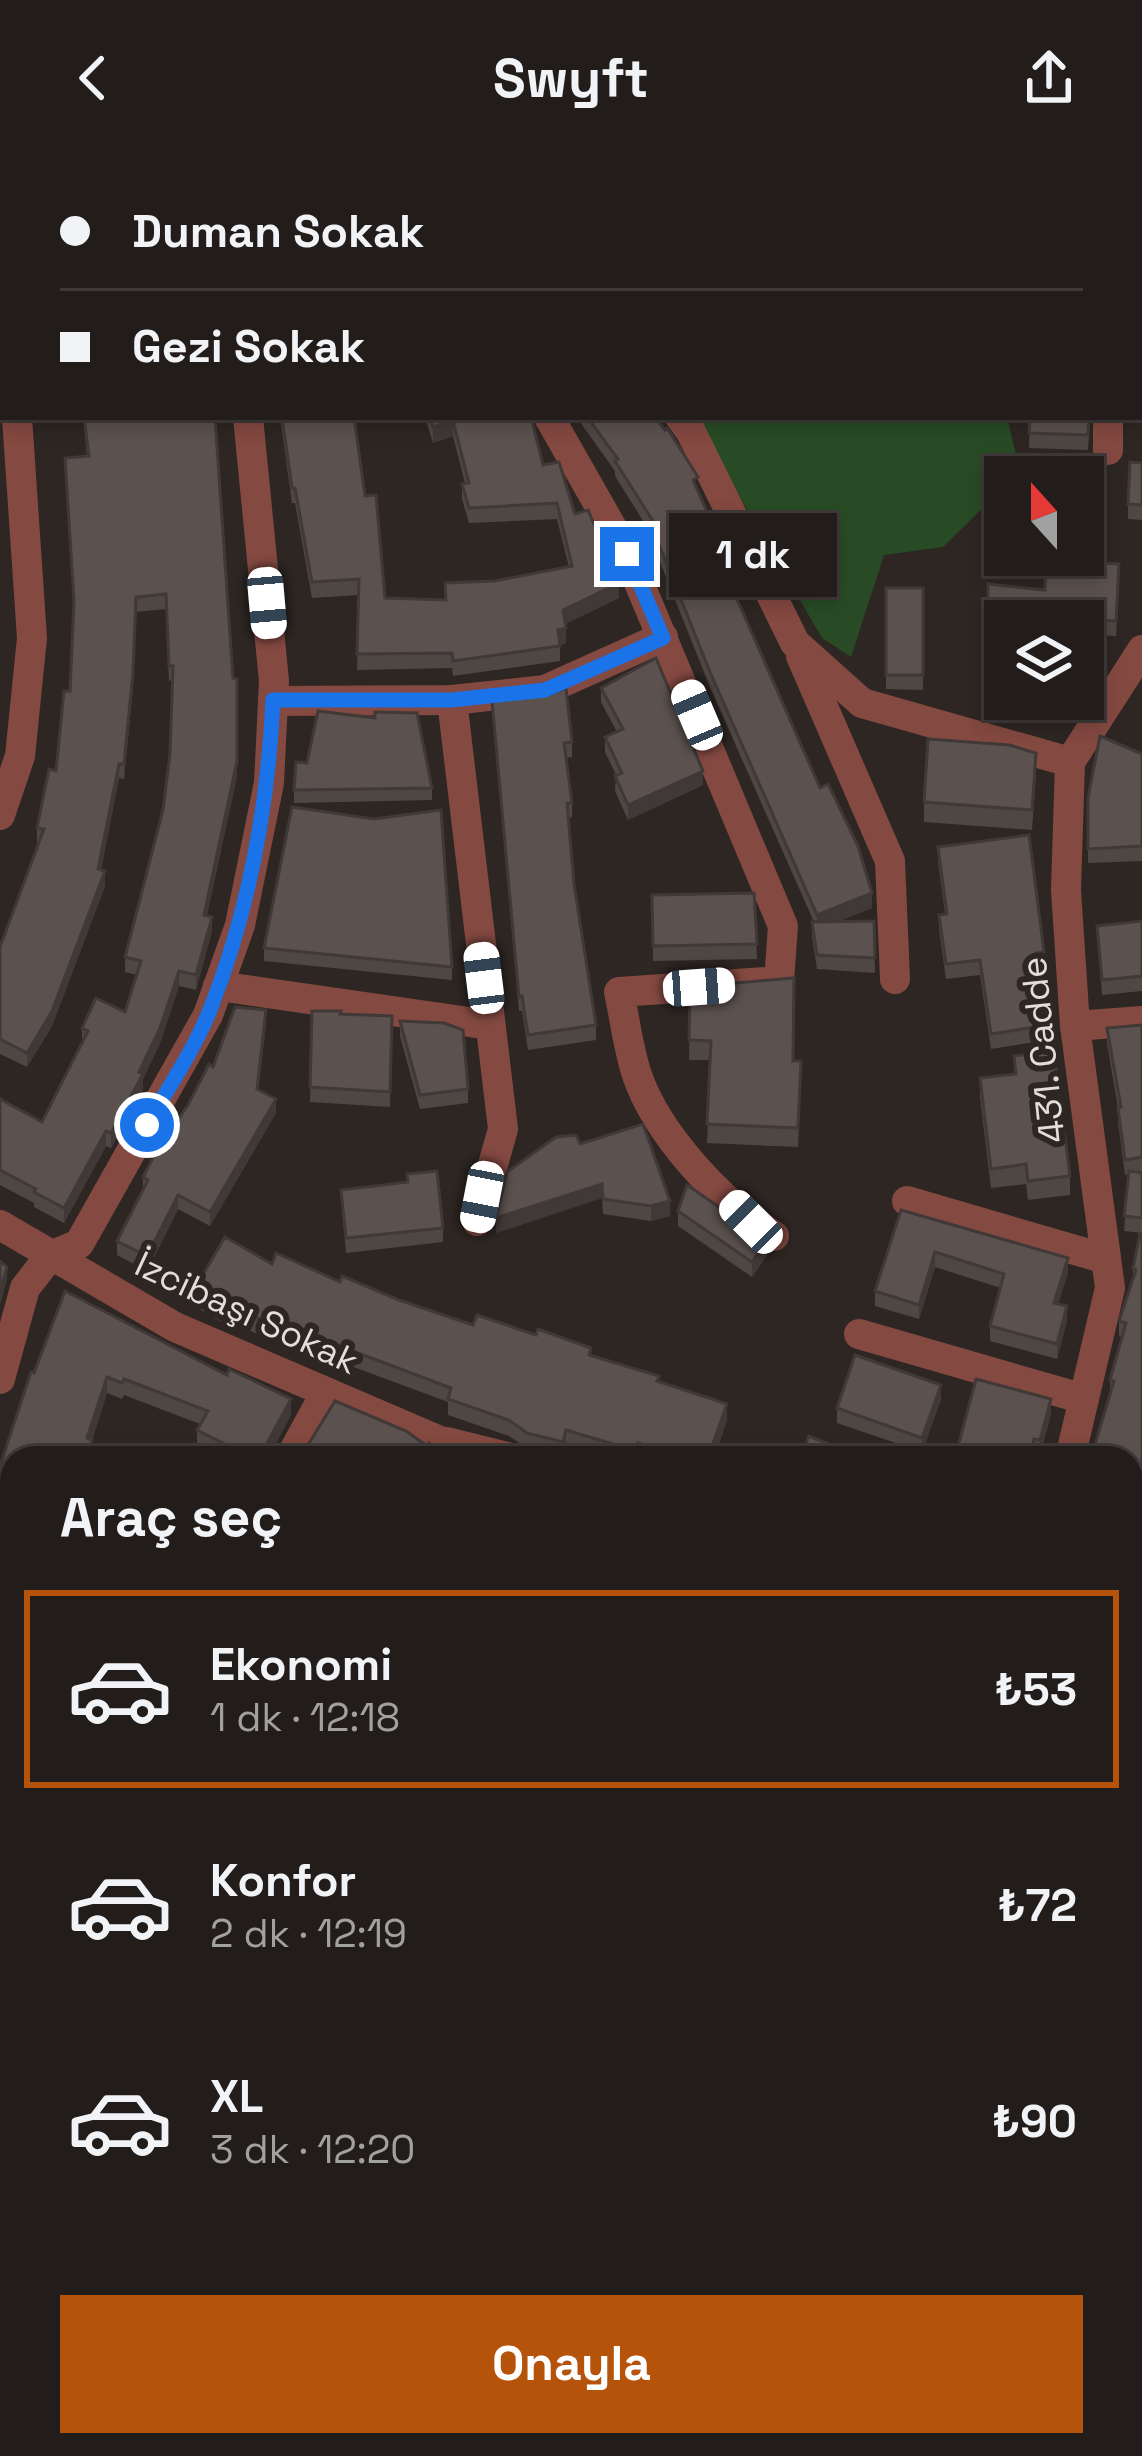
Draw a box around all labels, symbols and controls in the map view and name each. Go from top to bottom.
text: Swyft [493,44,649,113]
icon: back [60,45,126,111]
icon: share [1016,45,1082,111]
text: Duman Sokak [132,203,424,260]
text: Gezi Sokak [132,318,365,375]
north arrow [984,456,1104,576]
map controls [984,456,1104,720]
callout: 1 dk [669,512,837,596]
route end [600,527,654,581]
text: 1 dk [716,530,790,579]
car [246,566,288,640]
button: layers [984,600,1104,720]
car [666,675,728,755]
car [462,940,506,1016]
street label: 431. Cadde [1010,955,1076,1145]
car [662,967,736,1007]
route start [120,1098,174,1152]
car [457,1158,507,1236]
car [713,1184,789,1260]
street label: İzcibaşı Sokak [128,1241,366,1385]
text: Araç seç [60,1483,282,1552]
icon: car [66,1635,174,1743]
text: Ekonomi [210,1636,392,1693]
text: ₺53 [995,1661,1077,1718]
text: 1 dk · 12:18 [210,1693,400,1742]
icon: car [66,1851,174,1959]
text: Konfor [210,1852,356,1909]
text: ₺72 [998,1877,1077,1934]
text: 2 dk · 12:19 [210,1909,407,1958]
icon: car [66,2067,174,2175]
text: XL [210,2068,263,2125]
text: ₺90 [992,2093,1077,2150]
text: 3 dk · 12:20 [210,2125,415,2174]
button: Onayla [60,2295,1083,2433]

